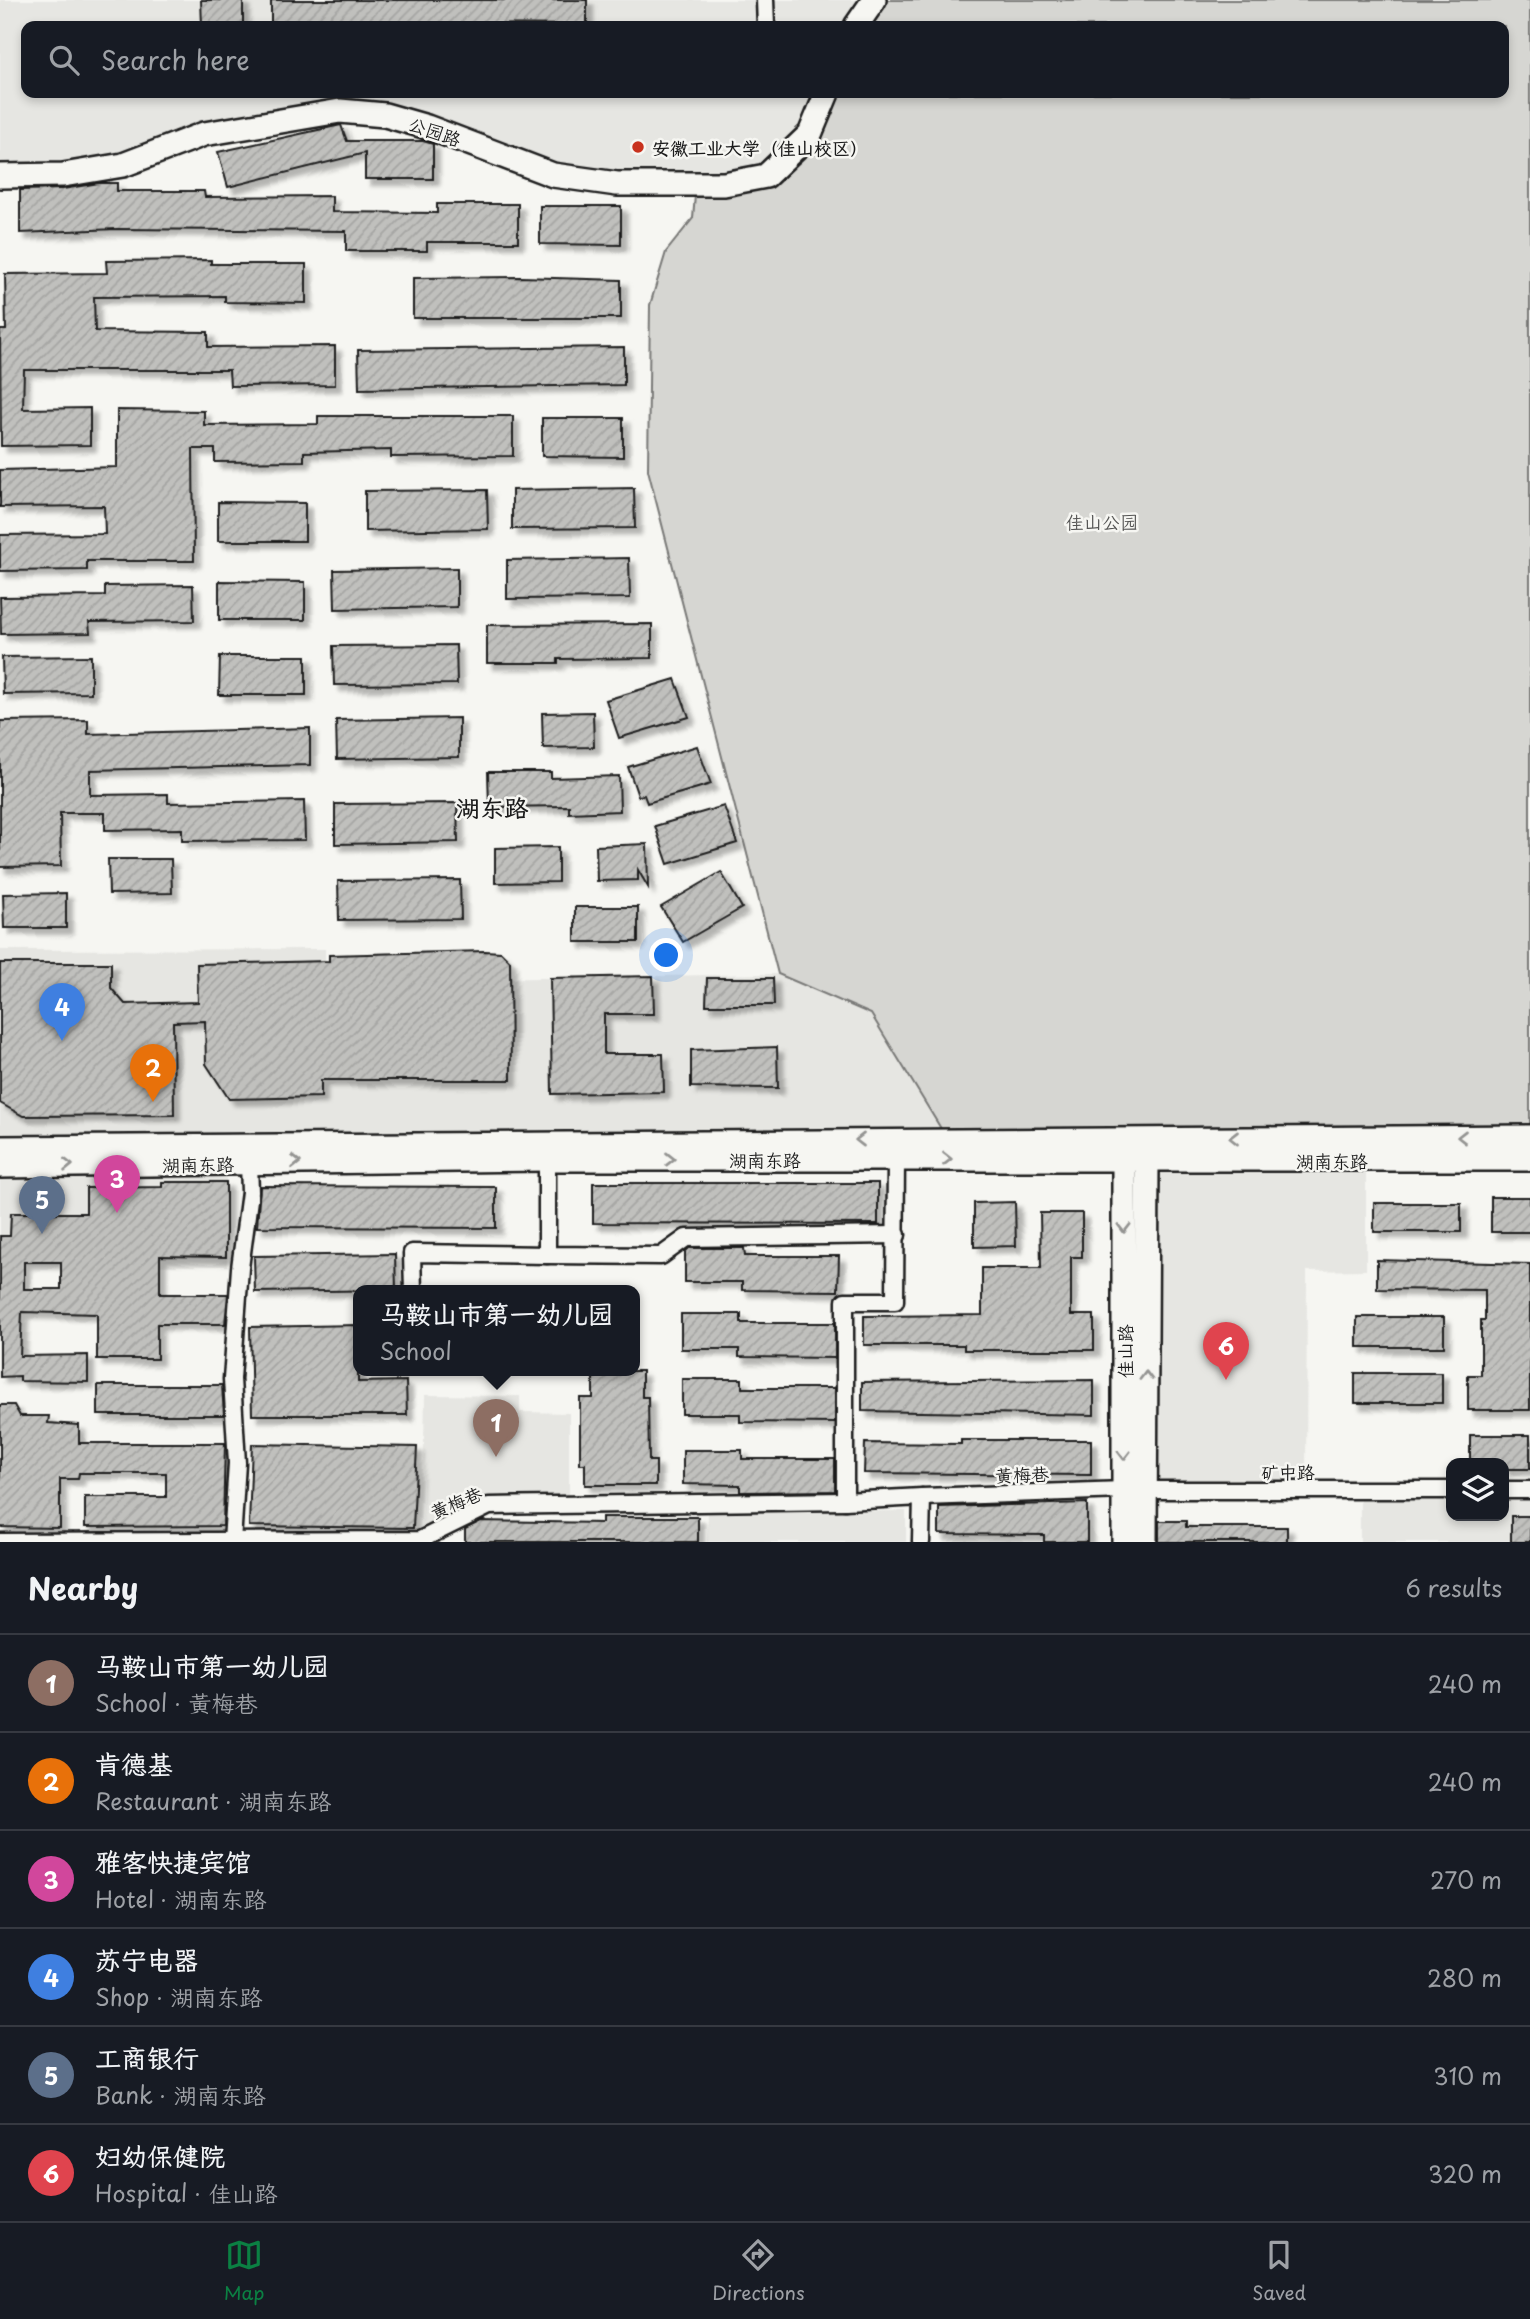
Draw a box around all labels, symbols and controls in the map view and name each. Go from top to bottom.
search box [21,21,1509,98]
text: Search here [101,40,250,79]
icon: search [45,41,83,79]
street label: 公园路 [405,109,465,153]
place label: 安徽工业大学（佳山校区） [652,134,868,161]
marker: 安徽工业大学（佳山校区） [630,139,646,155]
park label: 佳山公园 [1066,508,1138,535]
district label: 湖东路 [456,789,529,825]
your location [649,938,683,972]
pin: 4 [39,983,85,1041]
pin: 2 [130,1044,176,1102]
one-way arrow [1456,1129,1467,1145]
one-way arrow [1229,1130,1239,1146]
one-way arrow [854,1132,865,1148]
street label: 湖南东路 [729,1146,801,1173]
street label: 湖南东路 [1296,1147,1368,1174]
street label: 湖南东路 [162,1150,234,1178]
one-way arrow [665,1151,676,1167]
one-way arrow [942,1151,952,1167]
one-way arrow [291,1154,301,1170]
pin: 3 [94,1155,140,1213]
one-way arrow [63,1157,74,1173]
pin: 5 [19,1176,65,1234]
one-way arrow [1116,1223,1132,1233]
popup [353,1285,640,1376]
text: 马鞍山市第一幼儿园 [379,1294,614,1333]
pin: 6 [1203,1322,1249,1380]
street label: 佳山路 [1111,1324,1138,1378]
text: School [379,1333,452,1368]
one-way arrow [1138,1370,1154,1381]
pin: 1 [473,1399,519,1457]
one-way arrow [1116,1450,1132,1461]
street label: 矿中路 [1261,1458,1315,1485]
map controls [1446,1458,1509,1521]
button: layers [1446,1458,1509,1521]
street label: 黄梅巷 [995,1460,1049,1488]
street label: 黄梅巷 [426,1479,486,1525]
text: Nearby [28,1565,138,1610]
text: 6 results [1406,1570,1502,1605]
text: 马鞍山市第一幼儿园 [95,1646,329,1685]
text: 1 [46,1666,57,1701]
text: 240 m [1428,1666,1502,1701]
text: School · 黄梅巷 [95,1685,258,1720]
text: 肯德基 [95,1744,173,1783]
text: 2 [43,1764,59,1799]
text: 240 m [1428,1764,1502,1799]
text: Restaurant · 湖南东路 [95,1783,331,1818]
text: 雅客快捷宾馆 [95,1842,251,1881]
text: 3 [43,1862,59,1897]
text: 270 m [1430,1862,1502,1897]
text: Hotel · 湖南东路 [95,1881,267,1916]
text: 苏宁电器 [95,1940,199,1979]
text: 4 [43,1960,59,1995]
text: 280 m [1427,1960,1502,1995]
text: Shop · 湖南东路 [95,1979,263,2014]
text: 工商银行 [95,2038,199,2077]
text: 5 [44,2058,58,2093]
text: 310 m [1433,2058,1502,2093]
text: Bank · 湖南东路 [95,2077,266,2112]
text: 妇幼保健院 [95,2136,225,2175]
text: 6 [43,2156,59,2191]
text: 320 m [1428,2156,1502,2191]
text: Hospital · 佳山路 [95,2175,278,2210]
tab: Map [224,2236,264,2306]
tab: Directions [712,2236,805,2306]
tab: Saved [1252,2236,1306,2306]

